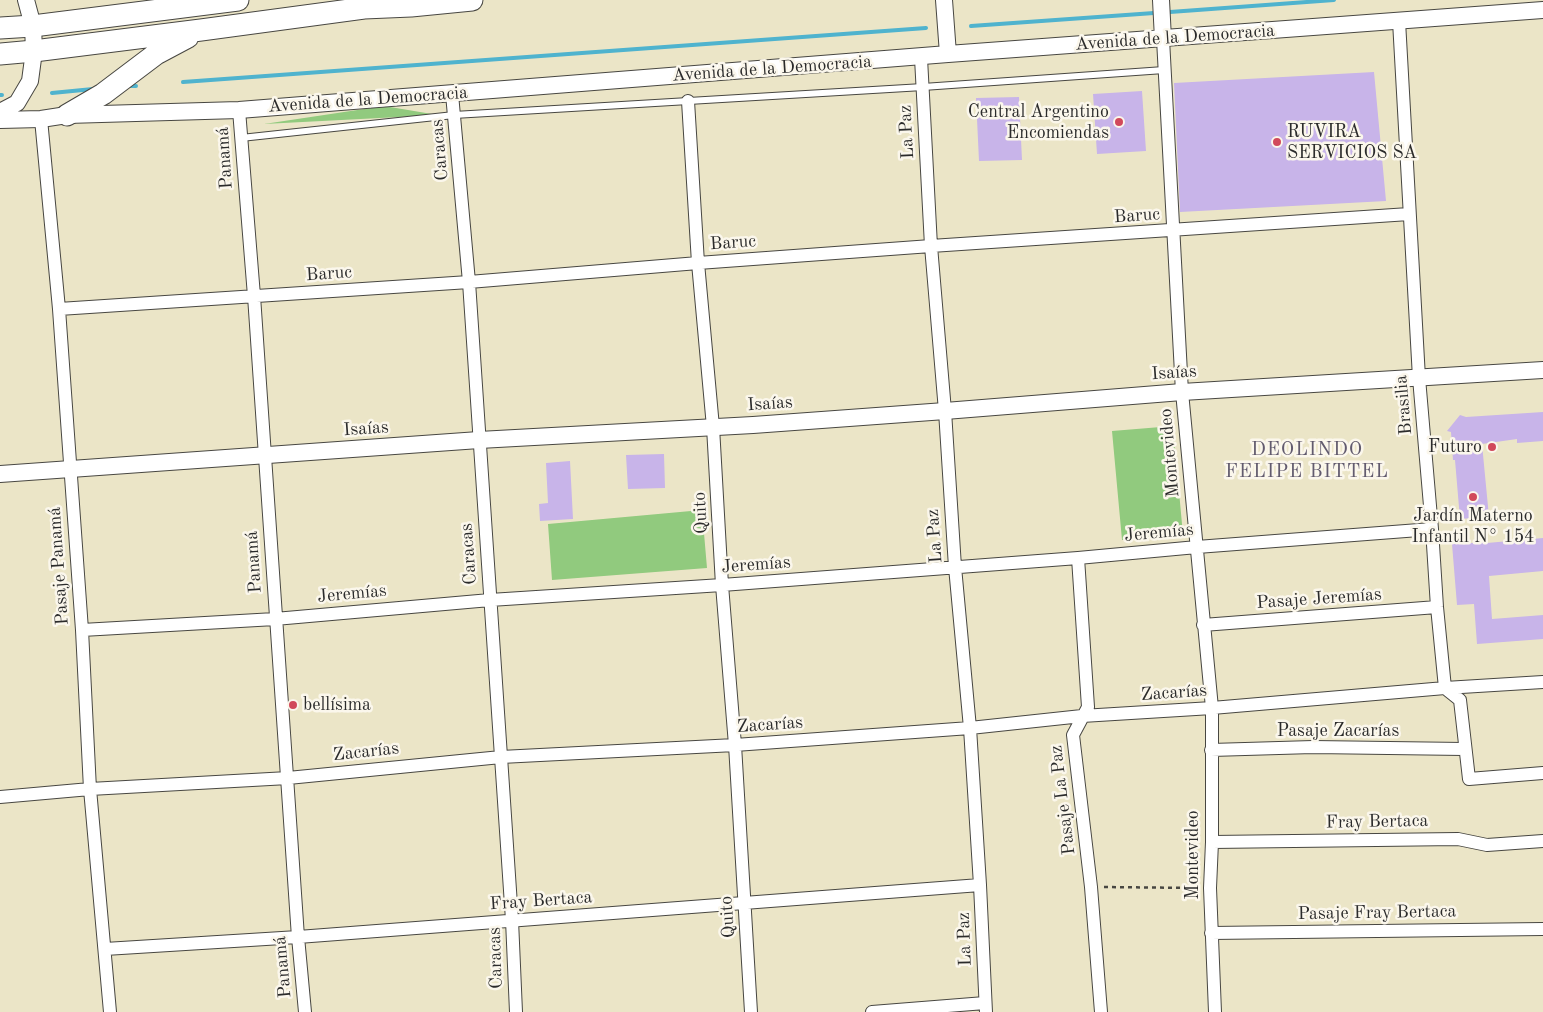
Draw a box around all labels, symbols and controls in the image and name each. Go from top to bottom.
street label: Avenida de la Democracia [1074,20,1276,56]
street label: Avenida de la Democracia [671,51,873,87]
street label: Avenida de la Democracia [267,82,469,118]
place label: Central Argentino Encomiendas [968,101,1109,144]
street label: La Paz [895,104,919,160]
marker: Central Argentino Encomiendas [1113,116,1125,128]
street label: Caracas [427,118,453,182]
place label: RUVIRA SERVICIOS SA [1287,121,1417,163]
street label: Panamá [212,126,238,190]
marker: RUVIRA SERVICIOS SA [1271,136,1283,148]
street label: Baruc [1113,204,1161,228]
street label: Baruc [709,231,757,255]
street label: Baruc [305,262,353,286]
street label: Isaías [1151,361,1197,385]
street label: Brasilia [1391,374,1417,436]
street label: Isaías [747,392,793,416]
street label: Montevideo [1155,408,1185,498]
street label: Isaías [343,417,389,441]
place label: Futuro [1428,436,1482,458]
district label: DEOLINDO FELIPE BITTEL [1223,439,1391,483]
marker: Futuro [1486,441,1498,453]
street label: Quito [689,491,713,535]
marker: Jardín Materno Infantil N° 154 [1467,491,1479,503]
place label: Jardín Materno Infantil N° 154 [1411,505,1535,548]
street label: Pasaje Panamá [44,506,74,626]
street label: La Paz [922,508,948,564]
street label: Jeremías [1123,519,1195,547]
street label: Caracas [456,522,482,586]
street label: Panamá [241,530,267,594]
street label: Jeremías [721,552,791,578]
street label: Jeremías [316,580,388,608]
street label: Pasaje Jeremías [1256,584,1382,614]
street label: Zacarías [1140,680,1208,706]
place label: bellísima [303,694,371,716]
marker: bellísima [287,699,299,711]
street label: Zacarías [736,712,804,738]
street label: Pasaje Zacarías [1277,720,1399,742]
street label: Zacarías [332,738,400,766]
street label: Pasaje La Paz [1046,744,1080,856]
street label: Montevideo [1182,810,1204,900]
street label: Fray Bertaca [1325,810,1429,834]
street label: Fray Bertaca [489,887,593,915]
street label: Quito [716,895,740,939]
street label: Pasaje Fray Bertaca [1297,901,1457,925]
street label: La Paz [953,912,977,966]
street label: Caracas [484,927,508,989]
street label: Panamá [270,935,296,999]

